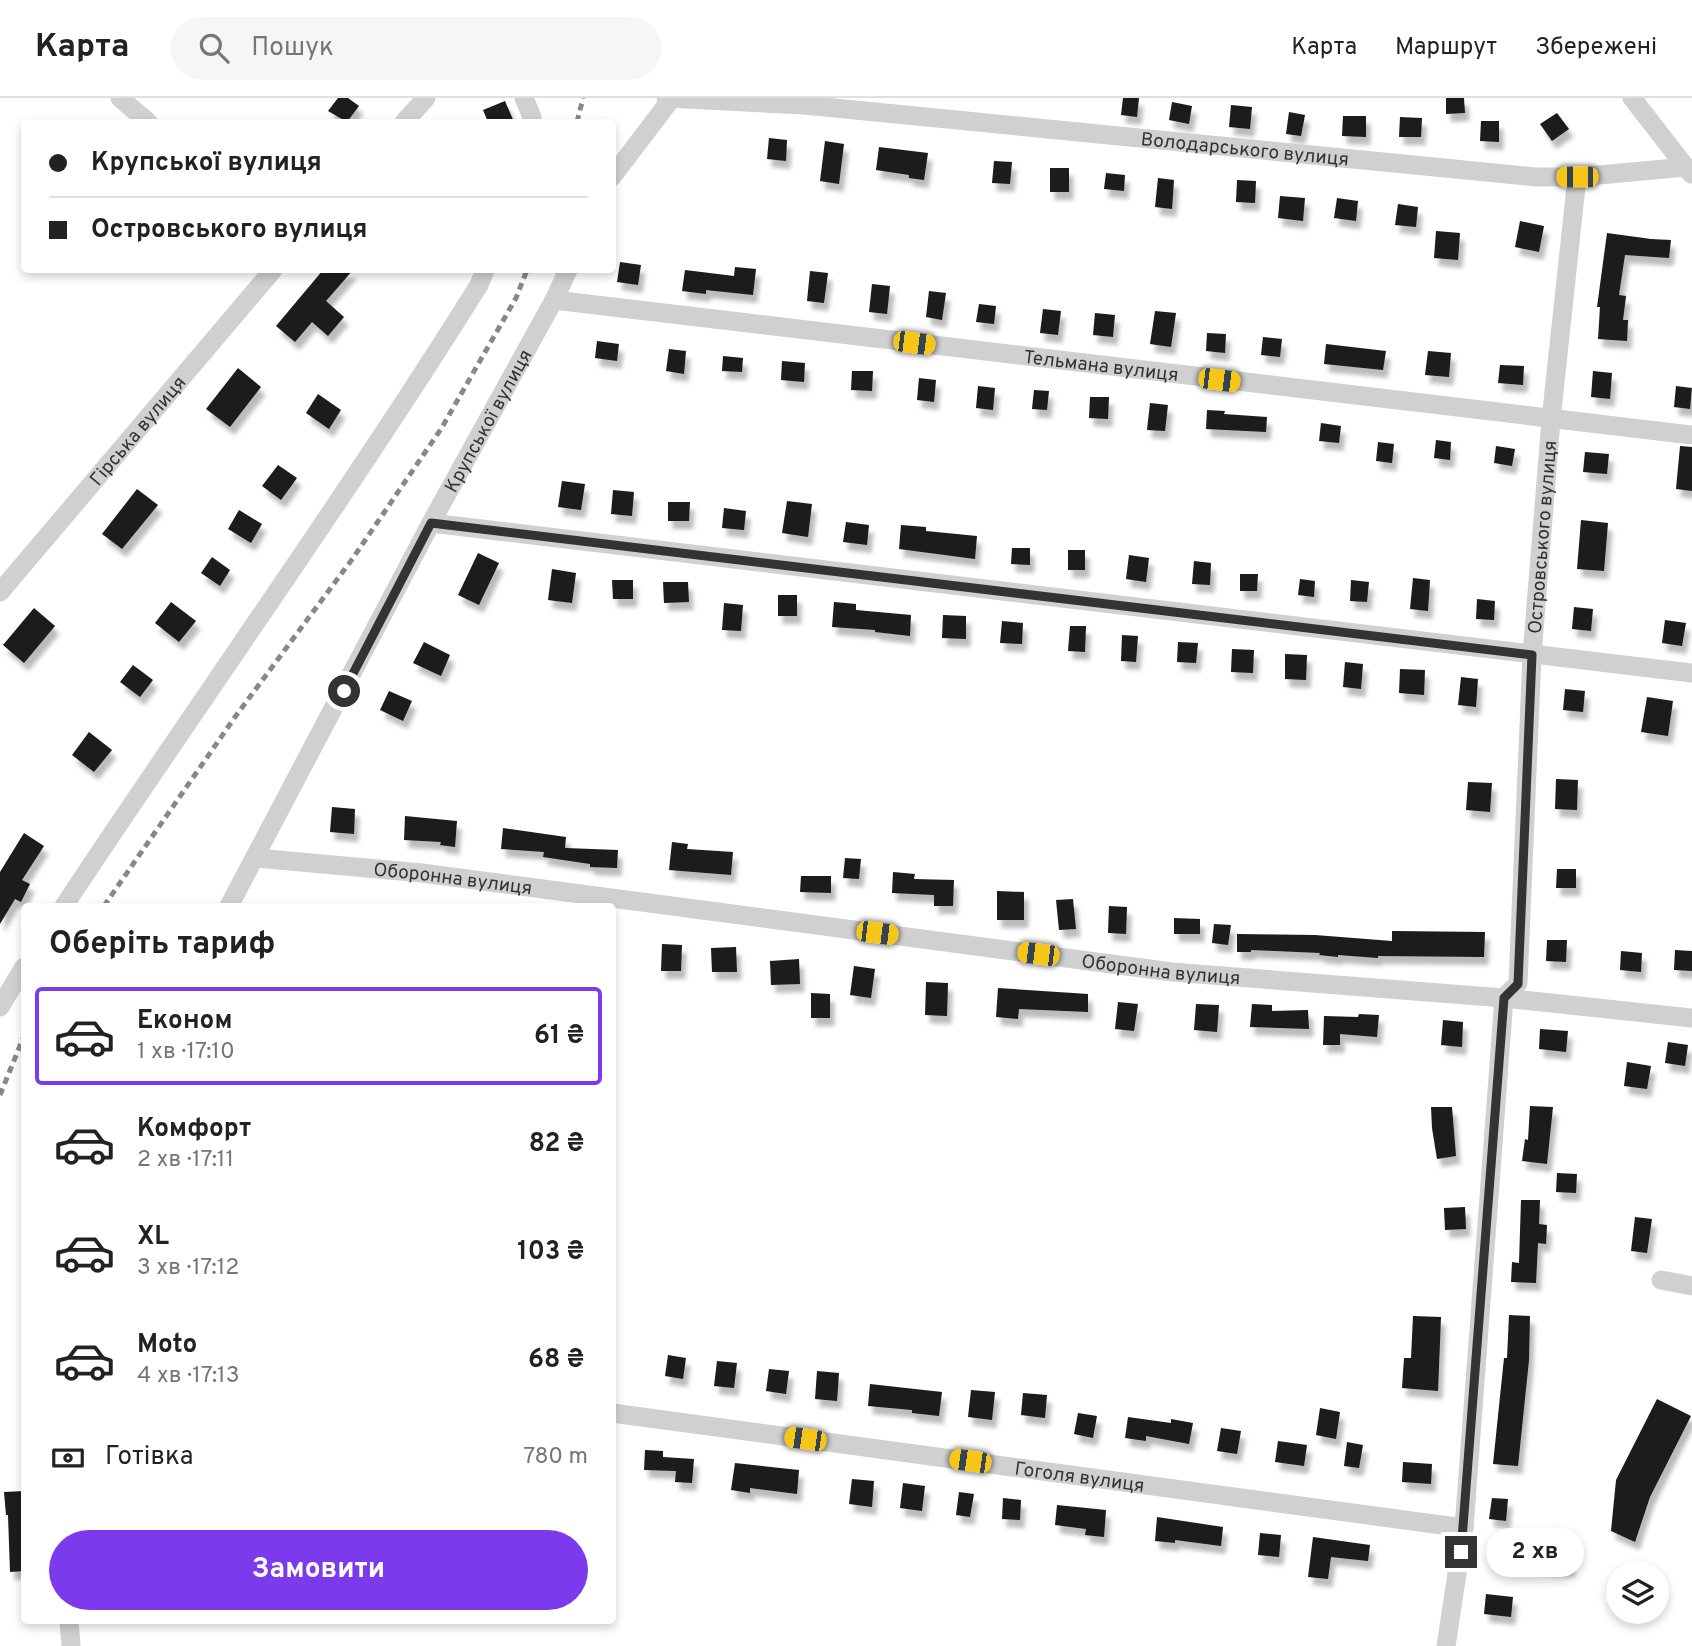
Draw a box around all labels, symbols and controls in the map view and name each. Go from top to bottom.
search box [171,17,661,80]
text: Карта [35,27,129,69]
icon: search [195,29,233,67]
text: Пошук [251,32,334,65]
text: Карта [1291,33,1357,63]
text: Маршрут [1395,33,1497,63]
text: Збережені [1535,33,1657,63]
street label: Володарського вулиця [1139,128,1350,173]
text: Крупської вулиця [91,147,322,180]
car [1557,167,1599,188]
text: Островського вулиця [91,214,368,247]
car [892,330,937,356]
street label: Крупської вулиця [440,346,538,497]
street label: Тельмана вулиця [1022,346,1180,388]
car [1197,367,1242,393]
street label: Гірська вулиця [85,372,192,492]
street label: Островського вулиця [1524,440,1563,635]
route start [328,675,360,707]
street label: Оборонна вулиця [372,859,534,901]
car [855,920,900,946]
text: Оберіть тариф [49,925,275,965]
car [1016,941,1061,967]
street label: Оборонна вулиця [1080,950,1241,991]
icon: car [53,1005,116,1068]
text: Економ [137,1005,232,1038]
text: 61 ₴ [534,1020,584,1053]
text: 1 хв · 17:10 [137,1038,235,1067]
icon: car [53,1113,116,1176]
text: Комфорт [137,1113,251,1146]
text: 82 ₴ [529,1128,584,1161]
text: 2 хв · 17:11 [137,1146,234,1175]
icon: car [53,1221,116,1284]
text: XL [137,1221,169,1254]
text: 103 ₴ [517,1236,584,1269]
text: 3 хв · 17:12 [137,1254,239,1283]
icon: car [53,1329,116,1392]
text: Moto [137,1329,197,1362]
text: 68 ₴ [528,1344,584,1377]
text: 4 хв · 17:13 [137,1362,240,1391]
car [783,1426,828,1452]
icon: cash [49,1439,87,1477]
text: Готівка [105,1441,194,1474]
text: 780 m [523,1443,588,1472]
car [948,1448,993,1474]
street label: Гоголя вулиця [1013,1457,1146,1499]
callout: 2 хв [1486,1528,1584,1576]
button: Замовити [49,1530,588,1610]
route end [1445,1536,1477,1568]
text: 2 хв [1512,1538,1558,1567]
map controls [1606,1561,1669,1624]
button: layers [1606,1561,1669,1624]

